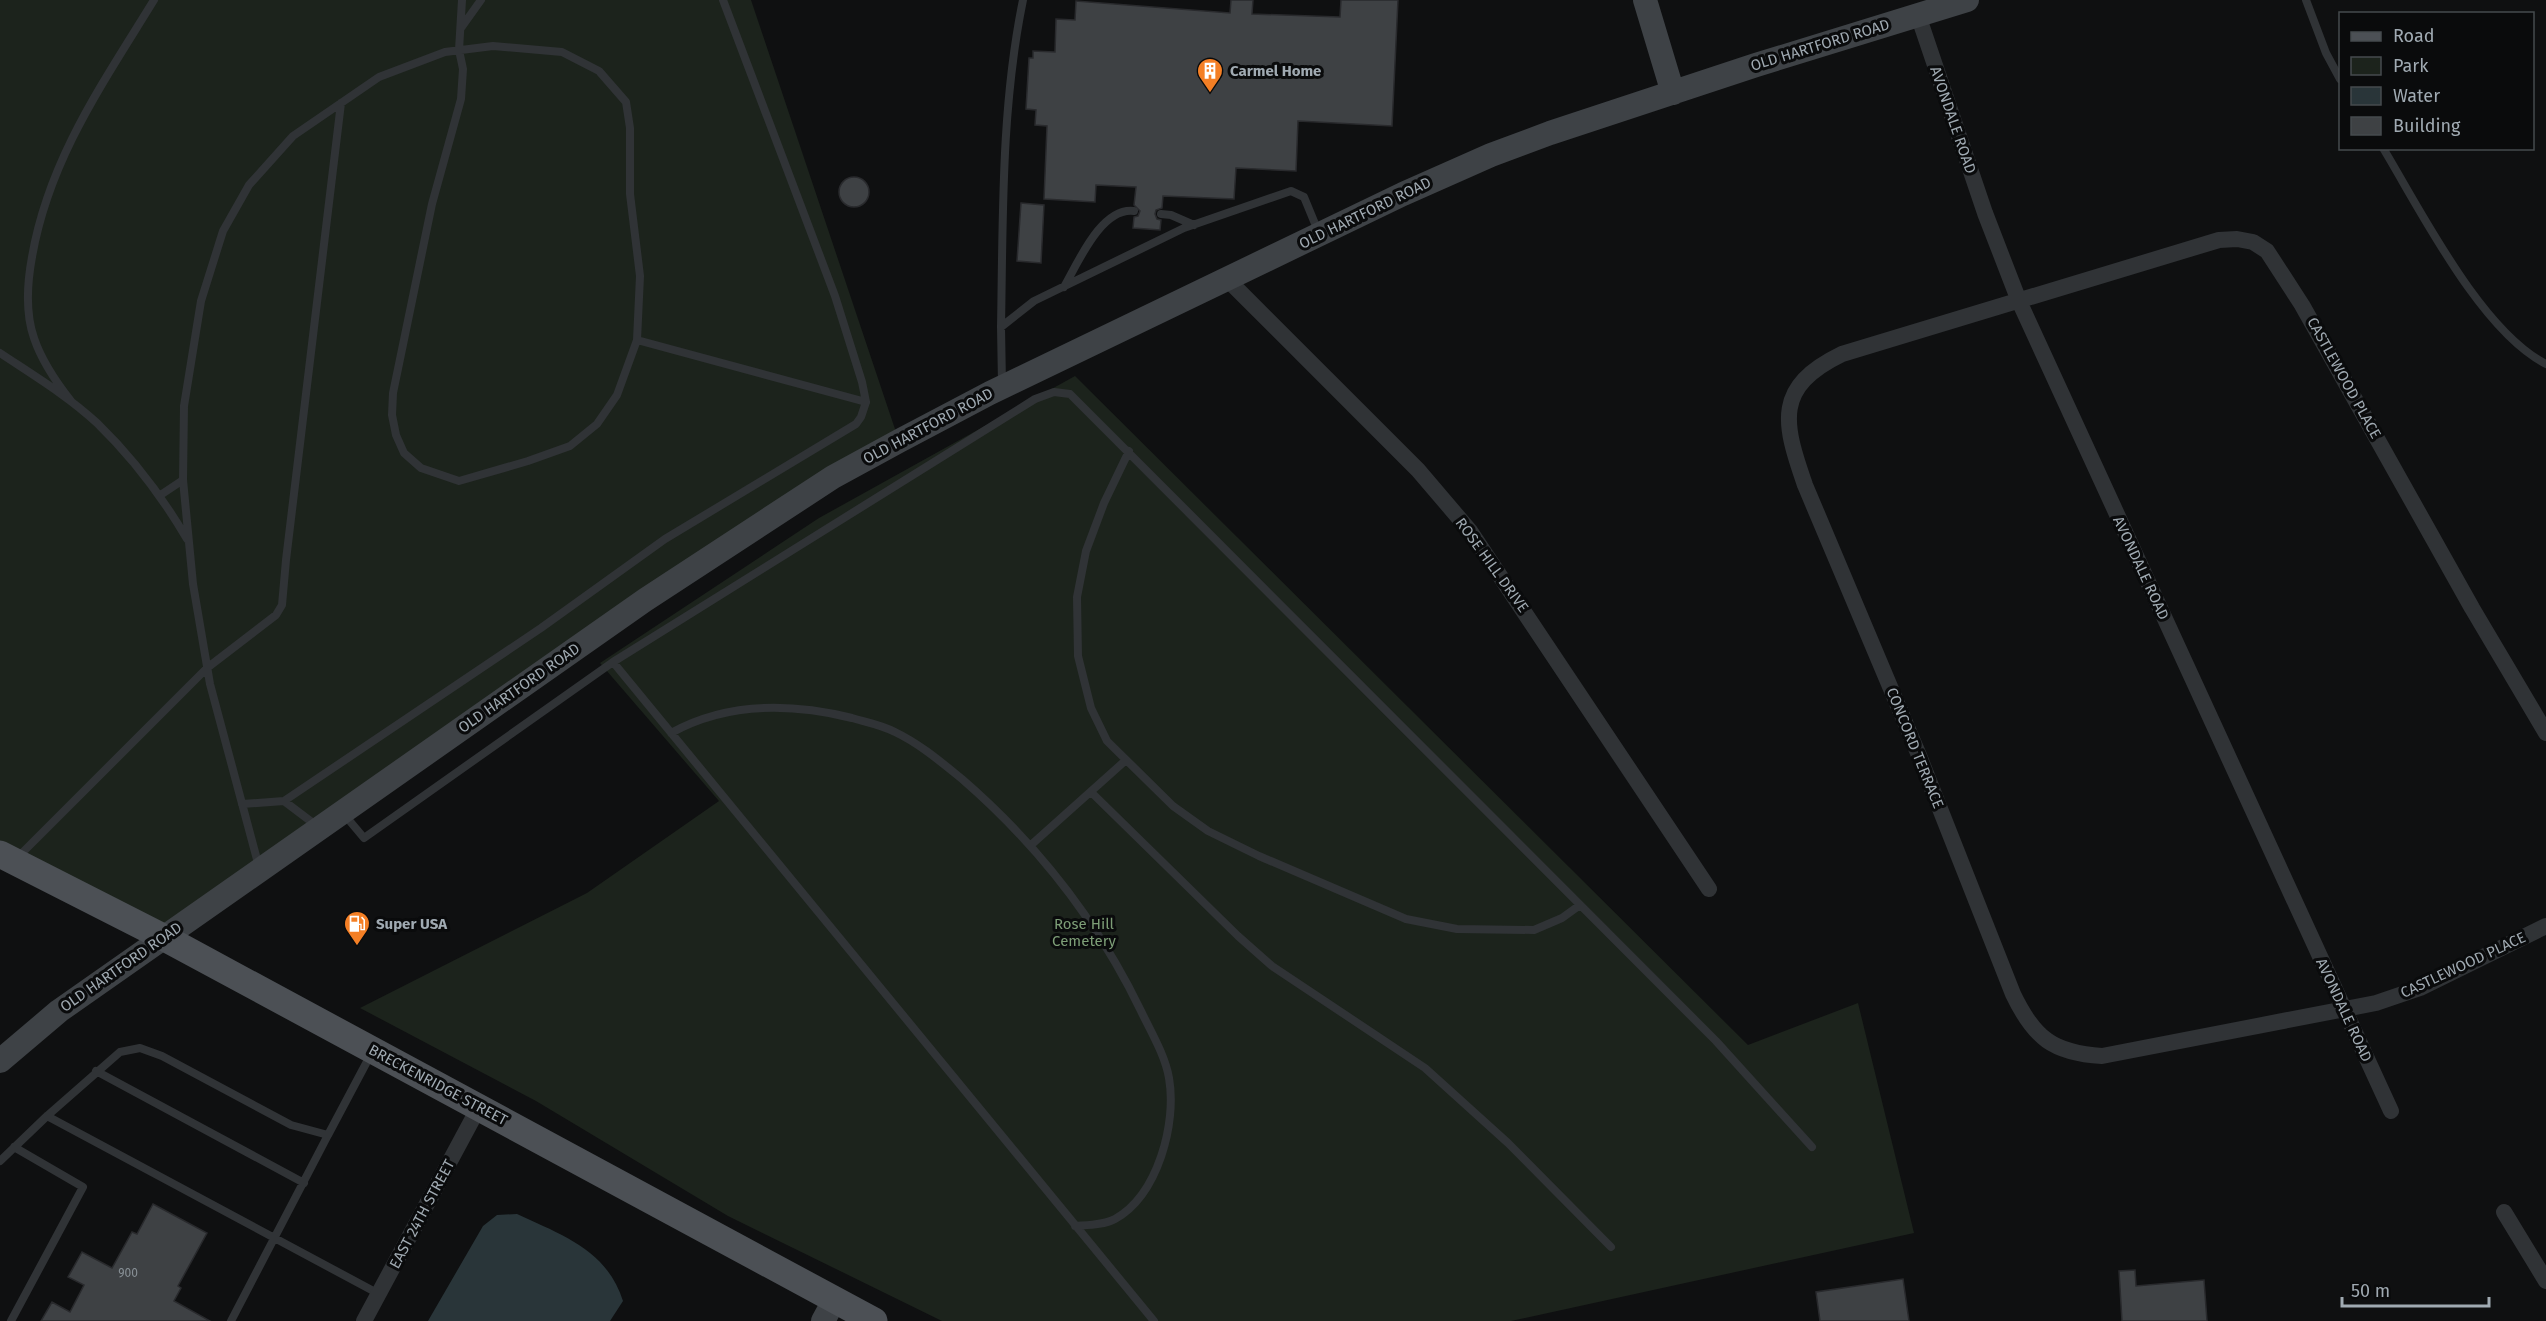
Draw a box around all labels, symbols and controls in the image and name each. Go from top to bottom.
legend [2339,12,2534,150]
street label: OLD HARTFORD ROAD [1748,15,1892,75]
text: Road [2393,25,2435,47]
text: Park [2393,55,2429,77]
building icon: Carmel Home [1195,56,1225,94]
place label: Carmel Home [1230,62,1321,80]
street label: AVONDALE ROAD [1926,64,1980,176]
text: Water [2393,85,2440,107]
text: Building [2393,115,2461,137]
street label: OLD HARTFORD ROAD [1296,173,1434,253]
street label: CASTLEWOOD PLACE [2303,314,2385,442]
street label: OLD HARTFORD ROAD [860,384,996,468]
street label: AVONDALE ROAD [2109,513,2173,623]
street label: ROSE HILL DRIVE [1452,514,1532,616]
street label: OLD HARTFORD ROAD [455,639,583,737]
street label: CONCORD TERRACE [1883,685,1947,811]
fuel station icon: Super USA [342,909,372,947]
place label: Super USA [376,915,448,933]
park label: Rose Hill Cemetery [1052,915,1117,950]
street label: OLD HARTFORD ROAD [57,918,185,1016]
street label: CASTLEWOOD PLACE [2398,928,2528,1002]
street label: AVONDALE ROAD [2312,955,2376,1065]
street label: BRECKENRIDGE STREET [365,1041,511,1129]
street label: EAST 24TH STREET [386,1156,458,1272]
house number: 900 [118,1266,138,1280]
scale bar [2342,1270,2489,1308]
text: 50 m [2351,1280,2390,1302]

